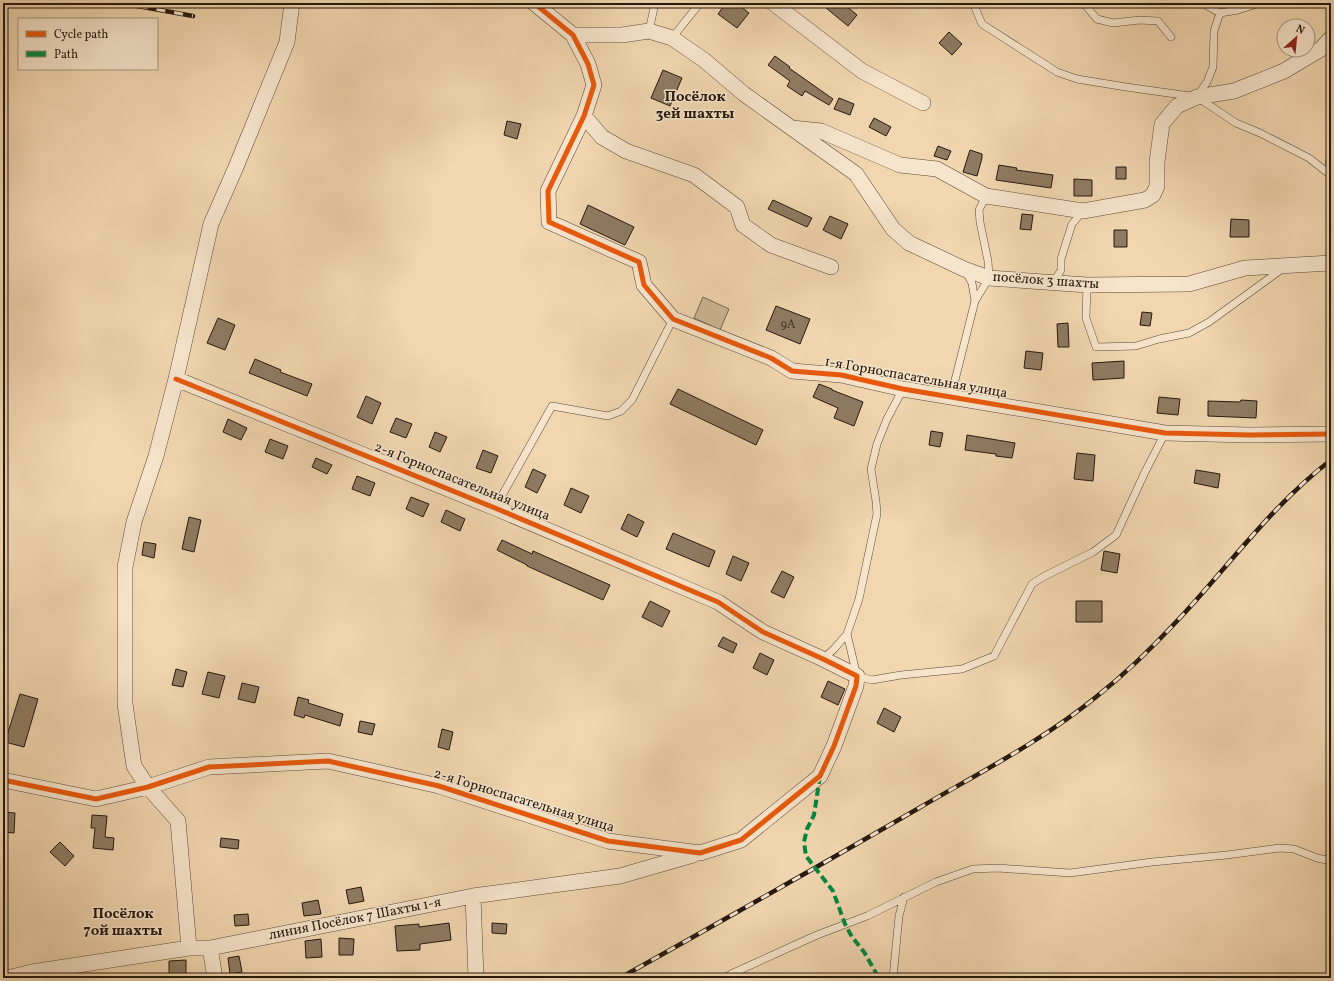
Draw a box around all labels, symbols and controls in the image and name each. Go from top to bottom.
legend [18,18,158,70]
north arrow [1276,18,1316,58]
text: N [1293,22,1307,39]
text: Cycle path [54,27,109,43]
text: Path [54,47,78,63]
district label: Посёлок 3ей шахты [656,87,735,125]
street label: посёлок 3 шахты [992,268,1100,294]
house number: 9А [781,317,796,333]
street label: 1-я Горноспасательная улица [823,353,1009,403]
street label: 2-я Горноспасательная улица [371,438,553,526]
street label: 2-я Горноспасательная улица [431,764,617,838]
street label: линия Посёлок 7 Шахты 1-я [267,893,443,945]
district label: Посёлок 7ой шахты [83,904,163,942]

